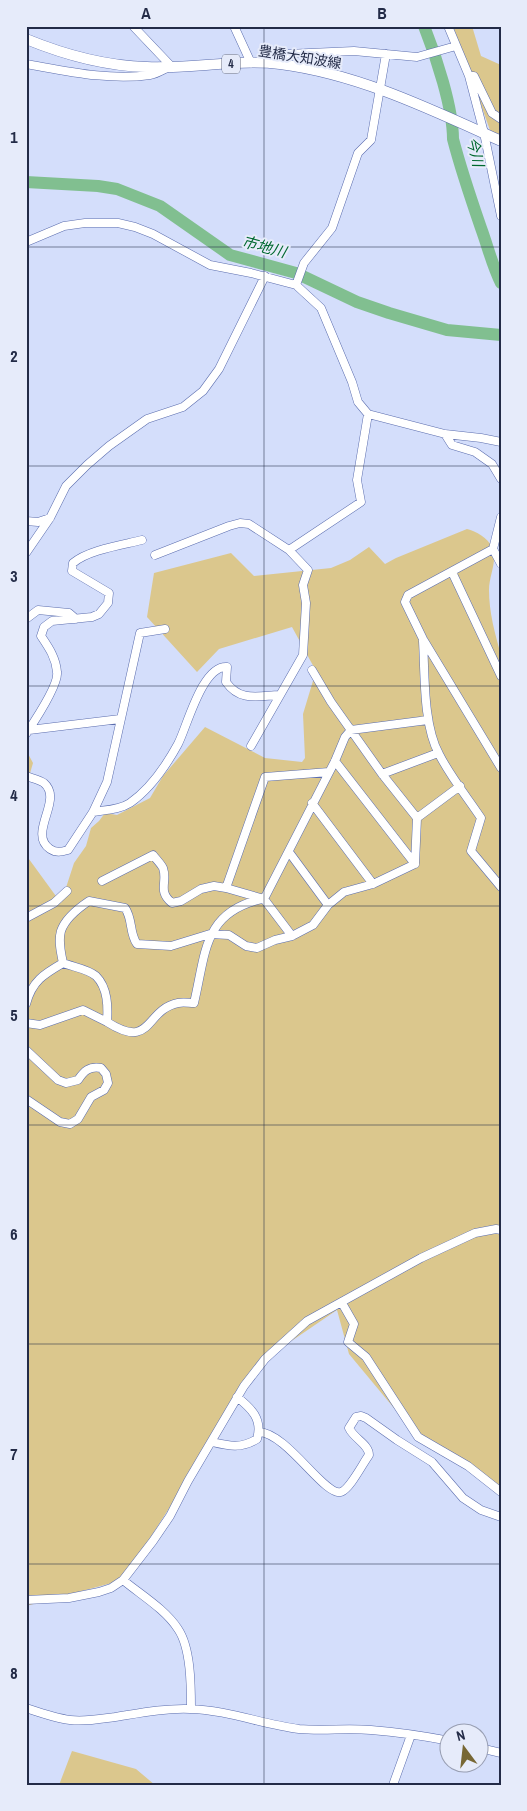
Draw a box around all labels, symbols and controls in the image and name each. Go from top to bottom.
text: A [141,2,151,24]
text: B [377,2,387,24]
street label: 豊橋大知波線 [257,42,343,72]
road number: 4 [222,54,240,74]
text: 1 [10,126,18,148]
water label: 今川 [462,135,490,171]
water label: 市地川 [240,231,291,263]
text: 2 [10,345,18,367]
text: 3 [10,565,18,587]
text: 4 [10,784,18,806]
text: 5 [10,1004,18,1026]
text: 6 [10,1223,18,1245]
text: 7 [10,1443,18,1465]
text: 8 [10,1662,18,1684]
north arrow [440,1724,490,1774]
text: N [454,1726,467,1745]

